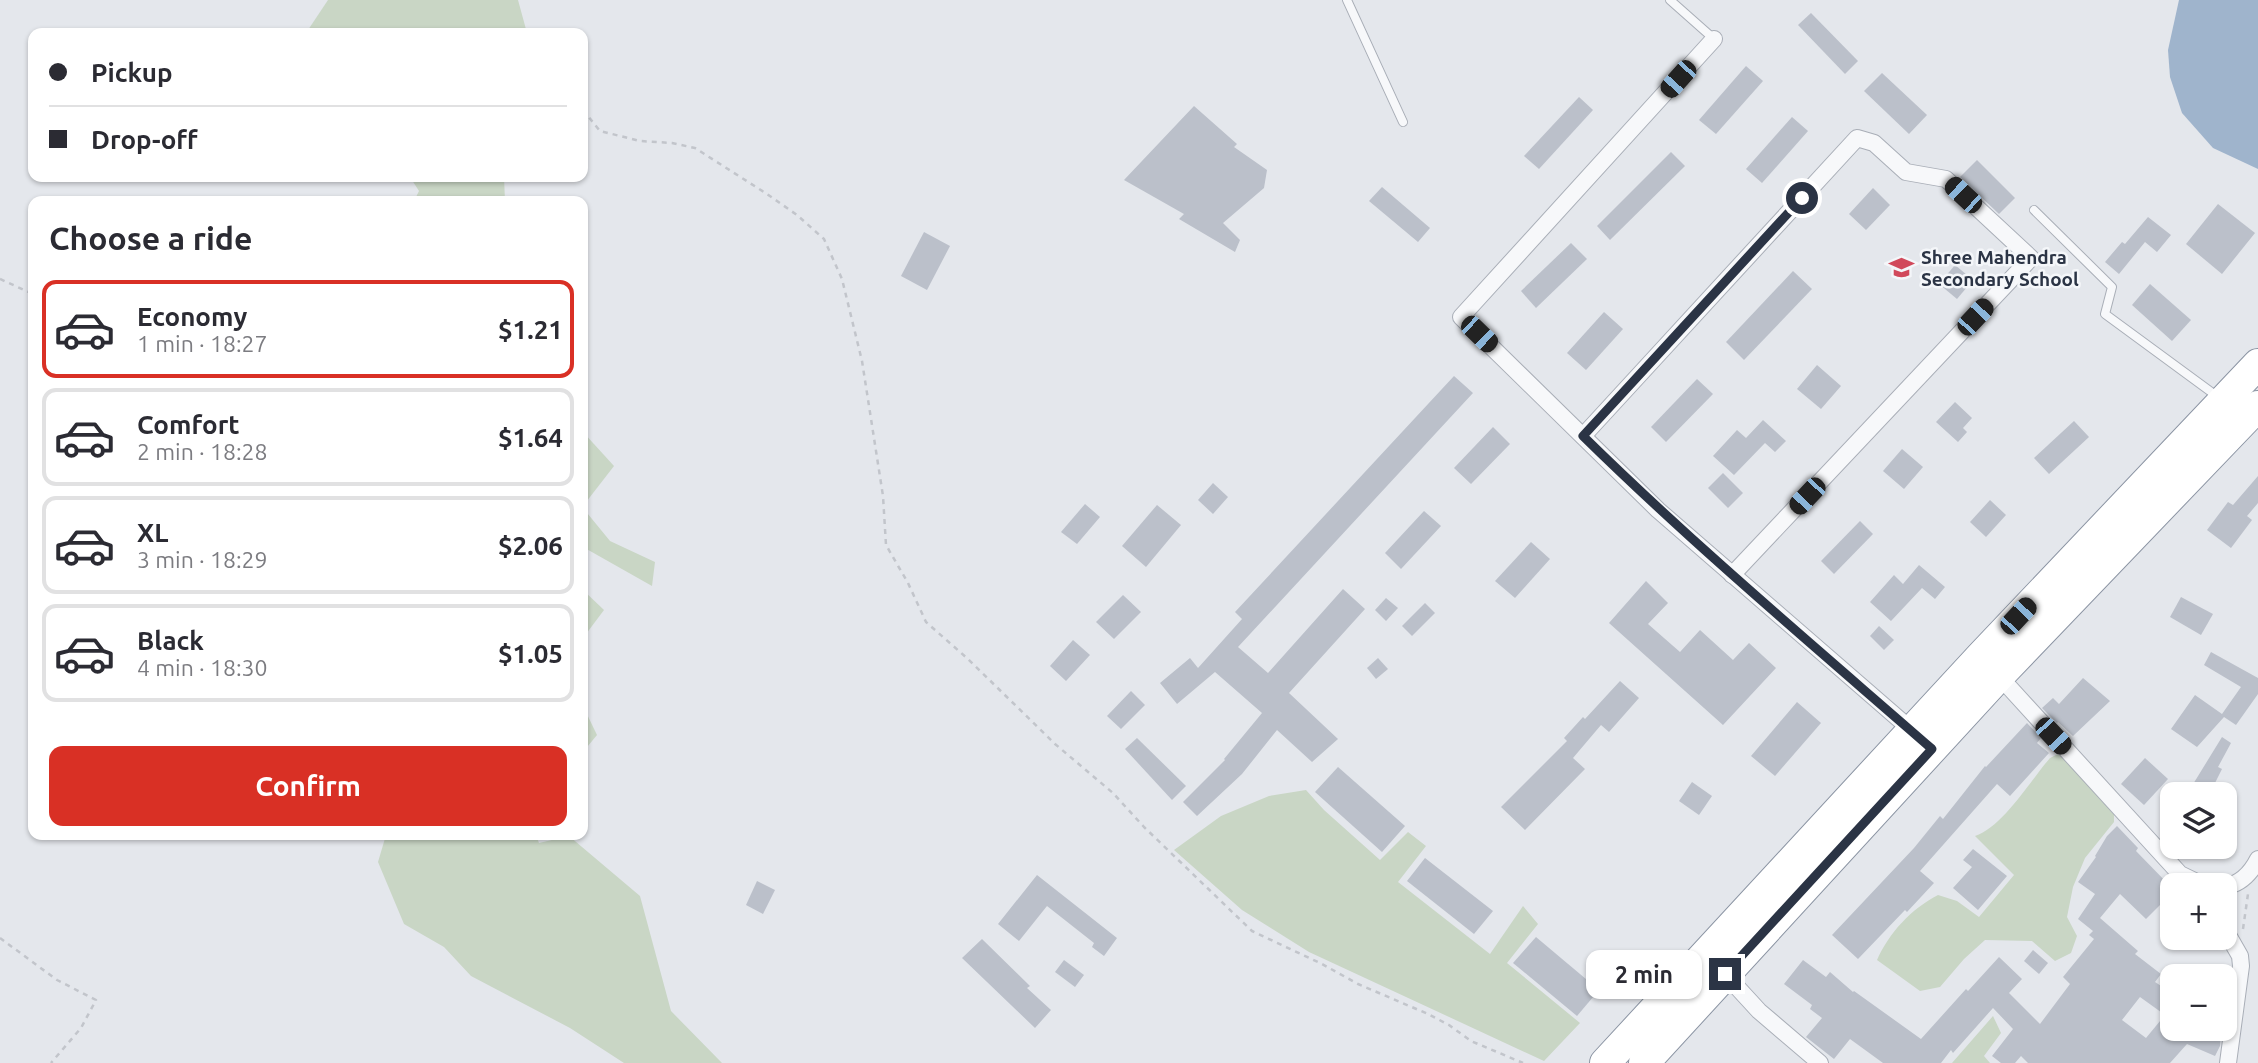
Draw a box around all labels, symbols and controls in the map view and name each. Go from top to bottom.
car [1657,56,1700,102]
text: Pickup [91,58,173,87]
text: Drop-off [91,125,198,154]
car [1941,173,1986,217]
route start [1786,182,1818,214]
text: Choose a ride [49,220,252,256]
place label: Shree Mahendra Secondary School [1921,246,2079,290]
school or university icon: Shree Mahendra Secondary School [1887,254,1915,282]
car [1953,294,1998,340]
icon: car [53,298,116,361]
text: Economy [137,302,247,331]
car [1457,312,1502,356]
text: $1.21 [498,315,563,344]
text: 1 min · 18:27 [137,331,268,356]
icon: car [53,406,116,469]
text: Comfort [137,410,240,439]
text: $1.64 [498,423,563,452]
text: 2 min · 18:28 [137,439,268,464]
car [1785,473,1830,519]
icon: car [53,514,116,577]
text: XL [137,518,168,547]
text: $2.06 [498,531,563,560]
text: 3 min · 18:29 [137,547,268,572]
car [1996,593,2041,639]
icon: car [53,622,116,685]
text: Black [137,626,204,655]
text: $1.05 [498,639,563,668]
text: 4 min · 18:30 [137,655,268,680]
car [2031,713,2076,759]
button: Confirm [49,746,567,826]
map controls [2160,782,2237,1041]
button: layers [2160,782,2237,859]
button: + [2160,873,2237,950]
callout: 2 min [1585,950,1700,998]
route end [1709,958,1741,990]
text: 2 min [1615,962,1673,987]
button: − [2160,964,2237,1041]

